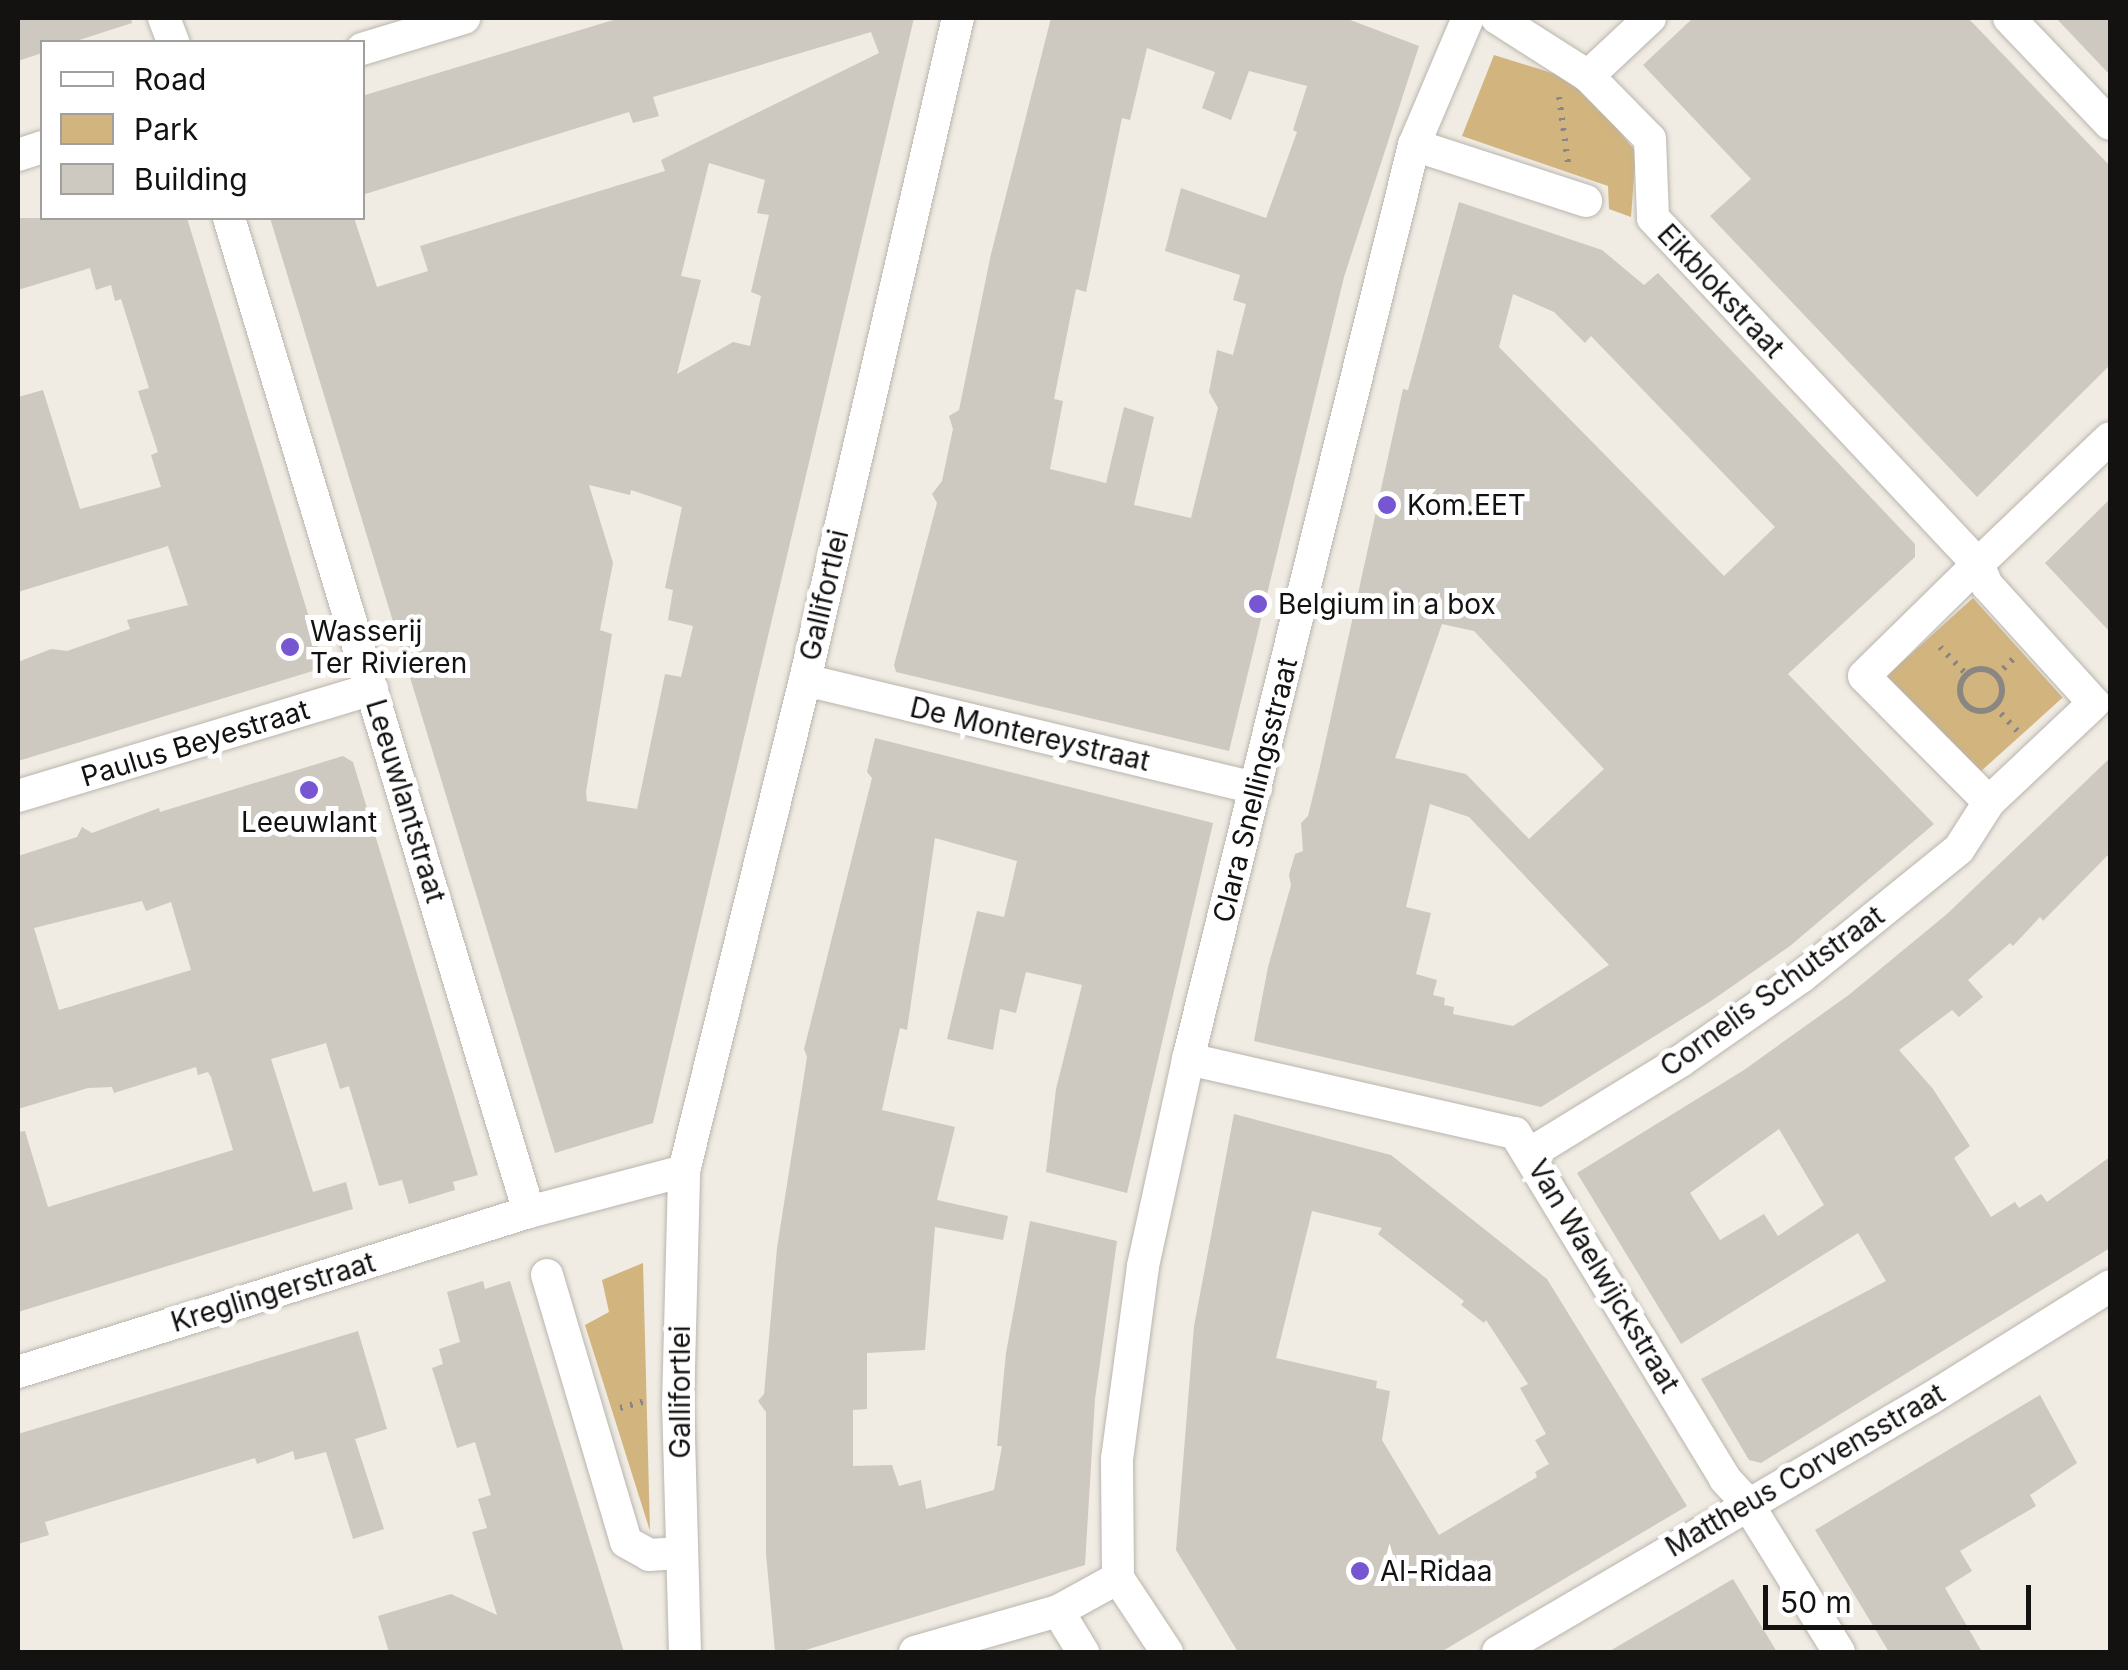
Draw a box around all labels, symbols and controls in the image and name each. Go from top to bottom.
legend [40,40,365,220]
text: Road [134,61,206,97]
text: Park [134,111,198,147]
text: Building [134,161,248,197]
street label: Eikblokstraat [1651,217,1791,365]
place label: Kom.EET [1407,488,1526,522]
marker: Kom.EET [1376,494,1398,516]
street label: Gallifortlei [793,526,855,664]
place label: Belgium in a box [1278,587,1496,621]
marker: Belgium in a box [1247,593,1269,615]
place label: Wasserij Ter Rivieren [310,614,467,680]
marker: Wasserij Ter Rivieren [279,636,301,658]
street label: Clara Snellingsstraat [1206,654,1304,926]
street label: De Montereystraat [907,690,1153,778]
street label: Paulus Beyestraat [77,692,313,794]
street label: Leeuwlantstraat [359,695,453,907]
marker: Leeuwlant [298,779,320,801]
place label: Leeuwlant [241,805,377,839]
street label: Cornelis Schutstraat [1654,899,1890,1083]
street label: Van Waelwijckstraat [1521,1153,1687,1399]
street label: Kreglingerstraat [167,1245,379,1339]
street label: Gallifortlei [663,1325,697,1459]
street label: Mattheus Corvensstraat [1659,1376,1951,1564]
place label: Al-Ridaa [1380,1554,1492,1588]
marker: Al-Ridaa [1349,1560,1371,1582]
scale bar [1768,1565,2036,1627]
text: 50 m [1780,1584,1852,1620]

